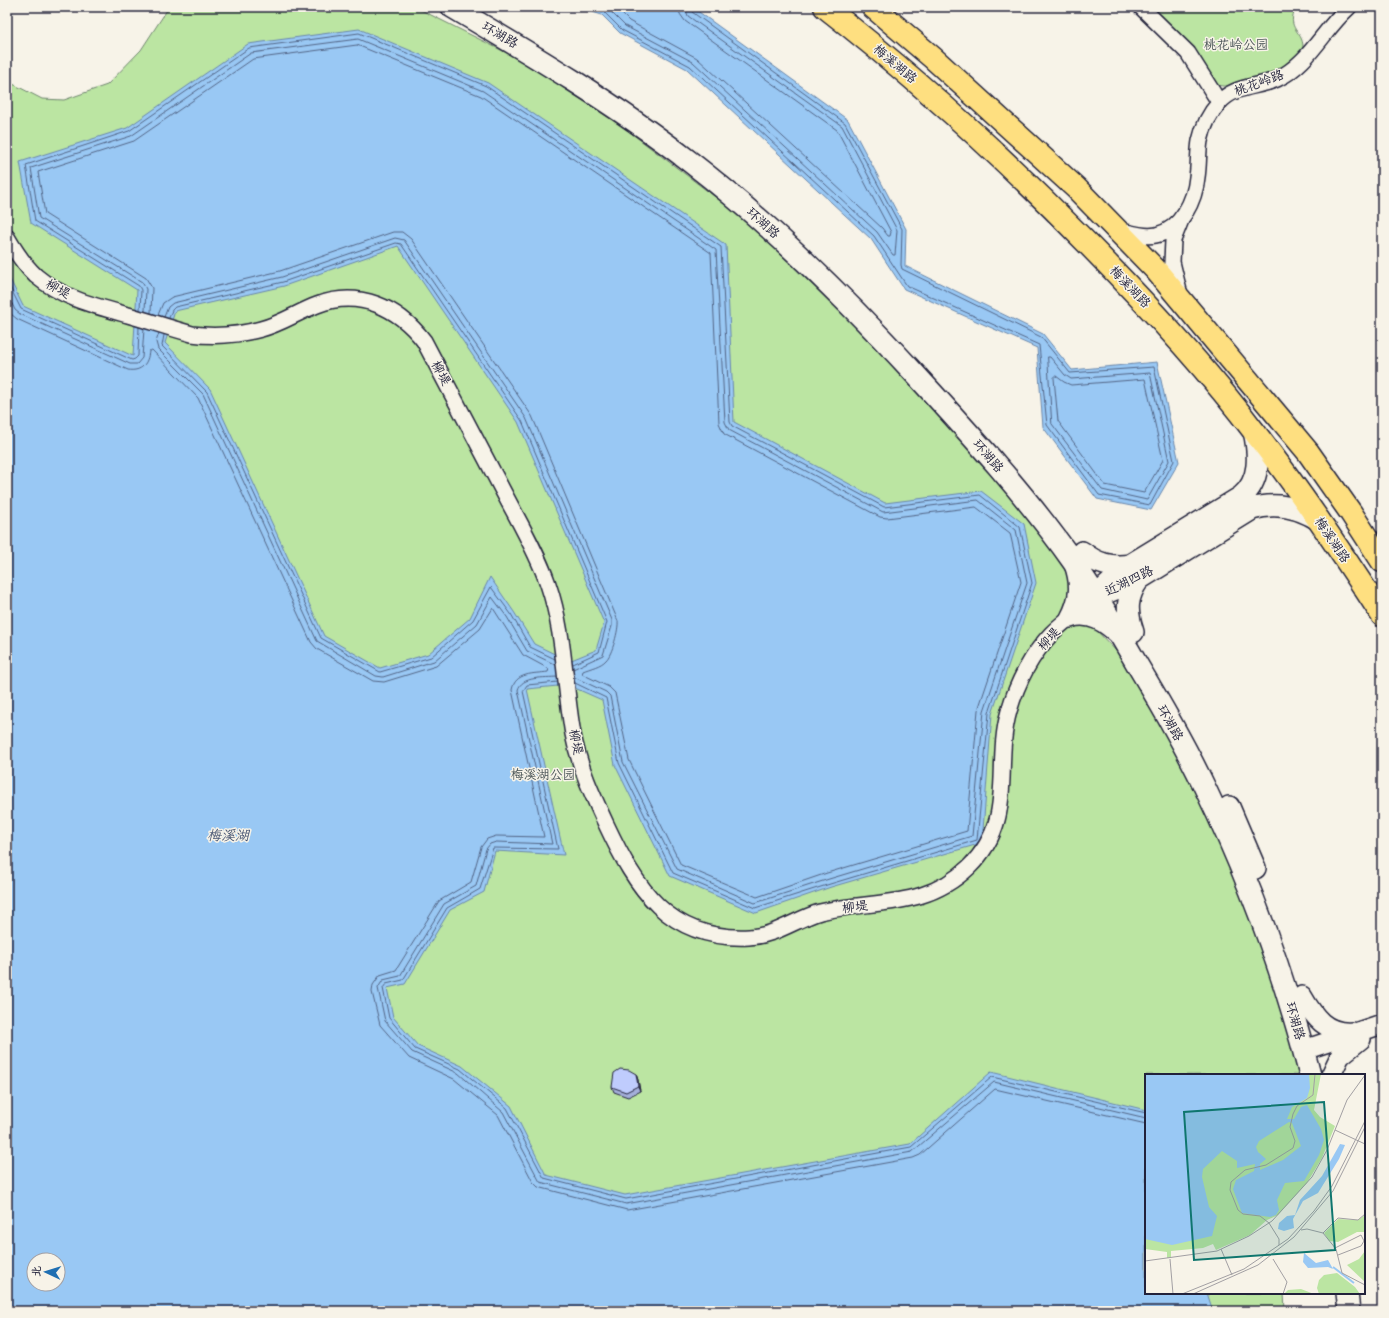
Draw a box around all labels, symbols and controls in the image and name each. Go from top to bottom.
street label: 环湖路 [479,18,521,52]
park label: 桃花岭公园 [1203,37,1269,53]
street label: 梅溪湖路 [870,41,920,87]
street label: 桃花岭路 [1232,67,1286,99]
street label: 环湖路 [743,204,783,242]
street label: 梅溪湖路 [1106,263,1154,311]
street label: 柳堤 [43,276,73,302]
street label: 柳堤 [428,358,454,388]
street label: 环湖路 [969,436,1007,476]
street label: 梅溪湖路 [1311,514,1353,566]
street label: 近湖四路 [1102,562,1156,600]
street label: 柳堤 [1034,624,1064,654]
street label: 环湖路 [1154,702,1186,744]
street label: 柳堤 [566,728,586,756]
park label: 梅溪湖公园 [510,767,576,783]
water label: 梅溪湖 [207,827,251,844]
street label: 柳堤 [841,897,869,917]
street label: 环湖路 [1282,1000,1308,1042]
inset map [1145,1074,1365,1294]
north arrow [26,1252,66,1292]
text: 北 [30,1265,43,1277]

